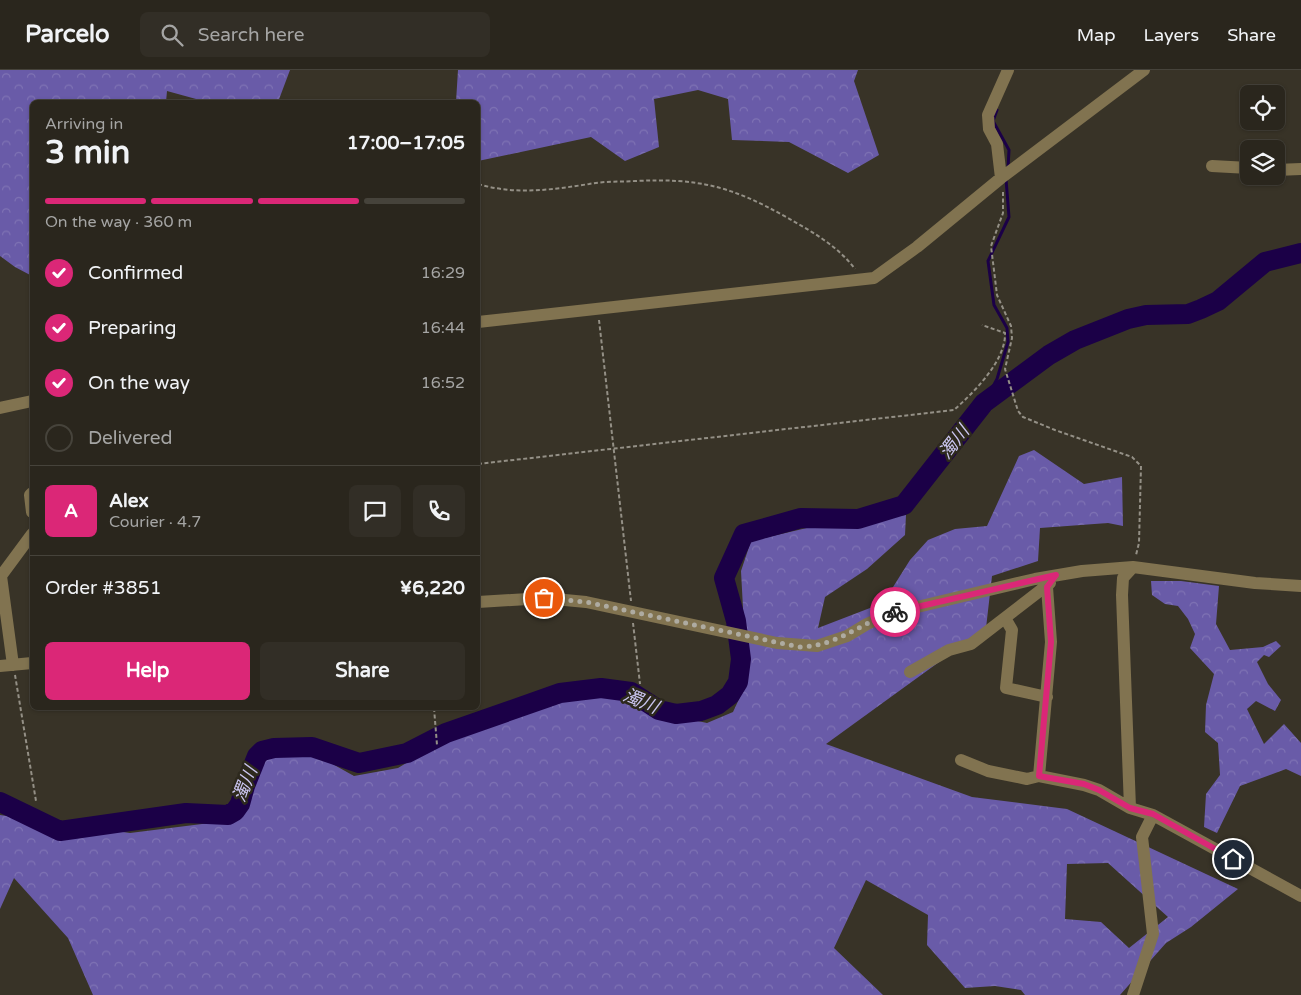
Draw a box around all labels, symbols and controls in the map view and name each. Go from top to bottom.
search box [140,12,490,57]
text: Parcelo [25,20,110,49]
icon: search [158,21,186,49]
text: Search here [198,24,305,46]
text: Map [1077,24,1116,46]
text: Layers [1144,24,1199,46]
text: Share [1227,24,1276,46]
map controls [1240,85,1285,185]
button: locate [1240,85,1285,130]
text: Arriving in [45,114,123,134]
text: 17:00–17:05 [347,132,465,154]
text: 3 min [45,134,130,172]
button: layers [1240,140,1285,185]
text: On the way · 360 m [45,212,192,232]
icon: check [45,259,73,287]
text: Confirmed [88,262,183,284]
text: 16:29 [421,263,465,283]
icon: check [45,314,73,342]
text: Preparing [88,317,177,339]
text: 16:44 [421,318,465,338]
icon: check [45,369,73,397]
text: On the way [88,372,190,394]
text: 16:52 [421,373,465,393]
water label: 濁川 [934,419,975,463]
text: Delivered [88,427,173,449]
button: chat [349,485,401,537]
button: phone [413,485,465,537]
text: Alex [109,490,149,512]
text: A [64,500,78,522]
text: Courier · 4.7 [109,512,201,532]
text: Order #3851 [45,577,162,599]
text: ¥6,220 [400,577,465,599]
pin [523,577,565,619]
icon: bag [530,584,558,612]
courier [870,587,920,637]
icon: bike [881,598,909,626]
button: Help [45,642,250,700]
button: Share [260,642,465,700]
water label: 濁川 [620,684,664,719]
water label: 濁川 [228,761,263,805]
pin [1212,838,1254,880]
icon: home [1219,845,1247,873]

